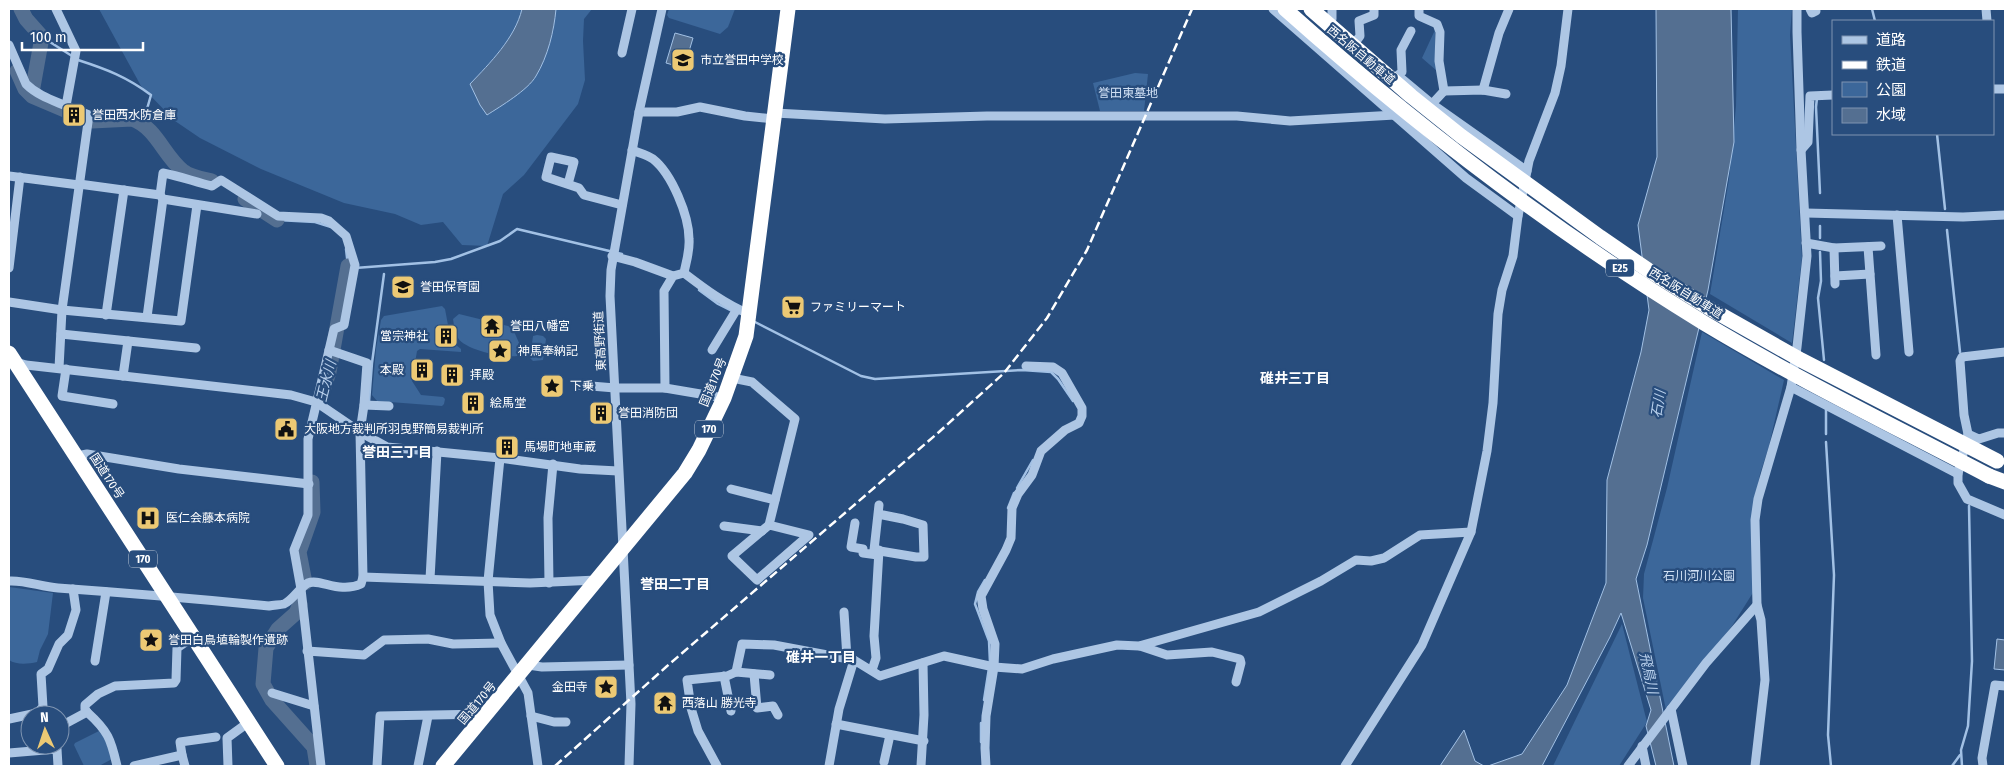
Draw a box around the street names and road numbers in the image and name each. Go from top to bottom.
street label: 西名阪自動車道 [1324,23,1398,87]
road number: E25 [1606,260,1634,276]
street label: 西名阪自動車道 [1647,265,1725,321]
street label: 東高野街道 [591,311,609,371]
street label: 国道170号 [697,355,729,409]
road number: 170 [695,420,723,438]
street label: 国道170号 [87,451,127,501]
road number: 170 [129,550,157,568]
street label: 国道170号 [455,679,499,727]

